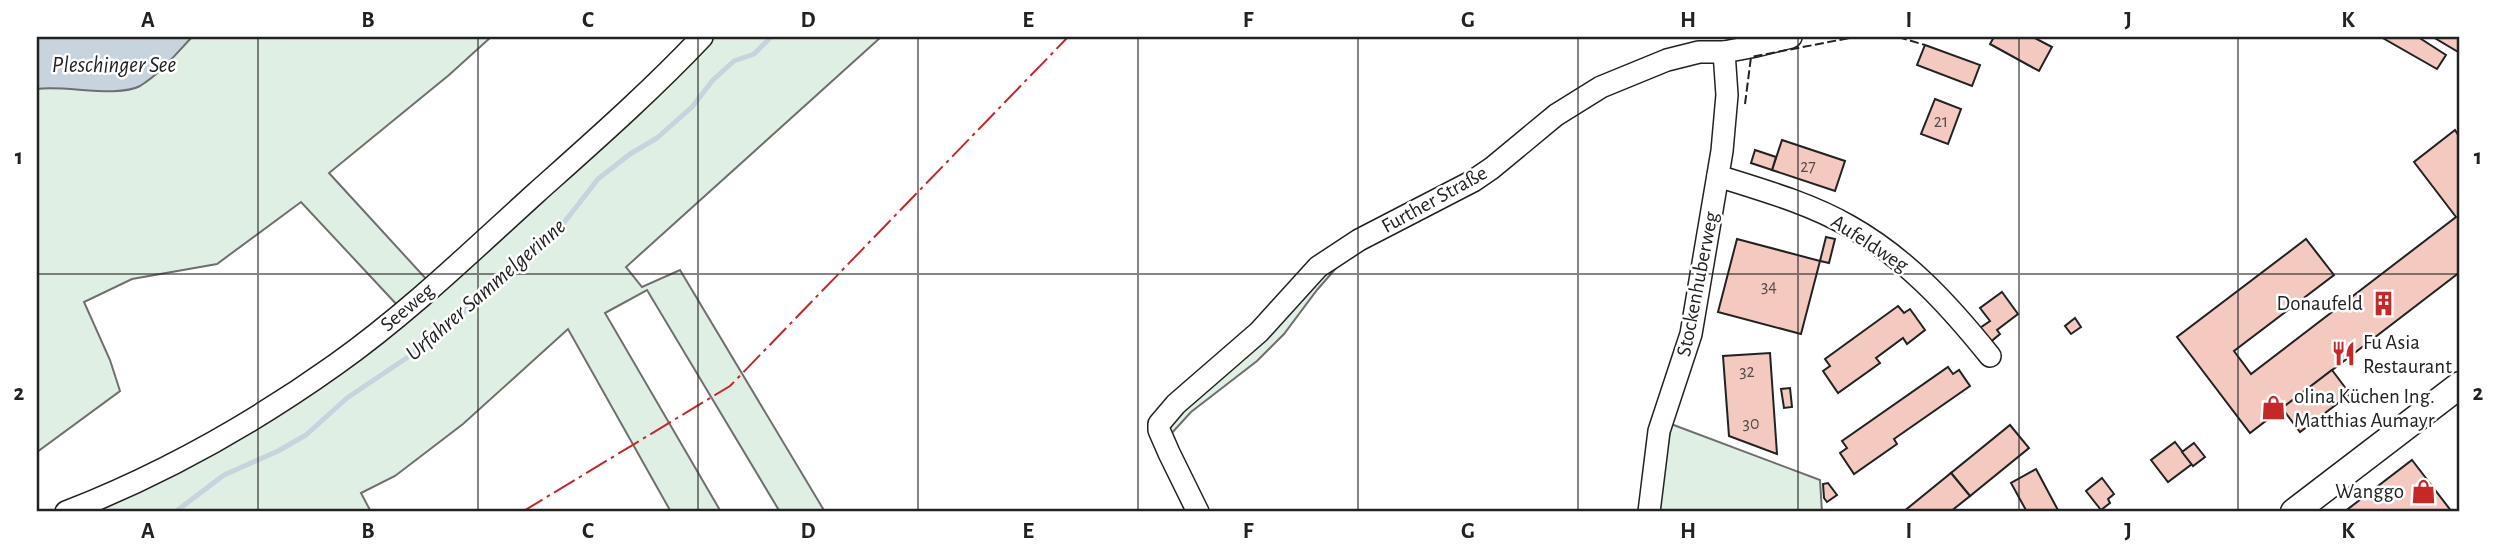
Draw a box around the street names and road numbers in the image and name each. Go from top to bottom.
street label: Further Straße [1378,162,1491,237]
street label: Stockenhuberweg [1673,209,1722,358]
street label: Aufeldweg [1827,211,1913,276]
street label: Seeweg [377,279,439,335]

